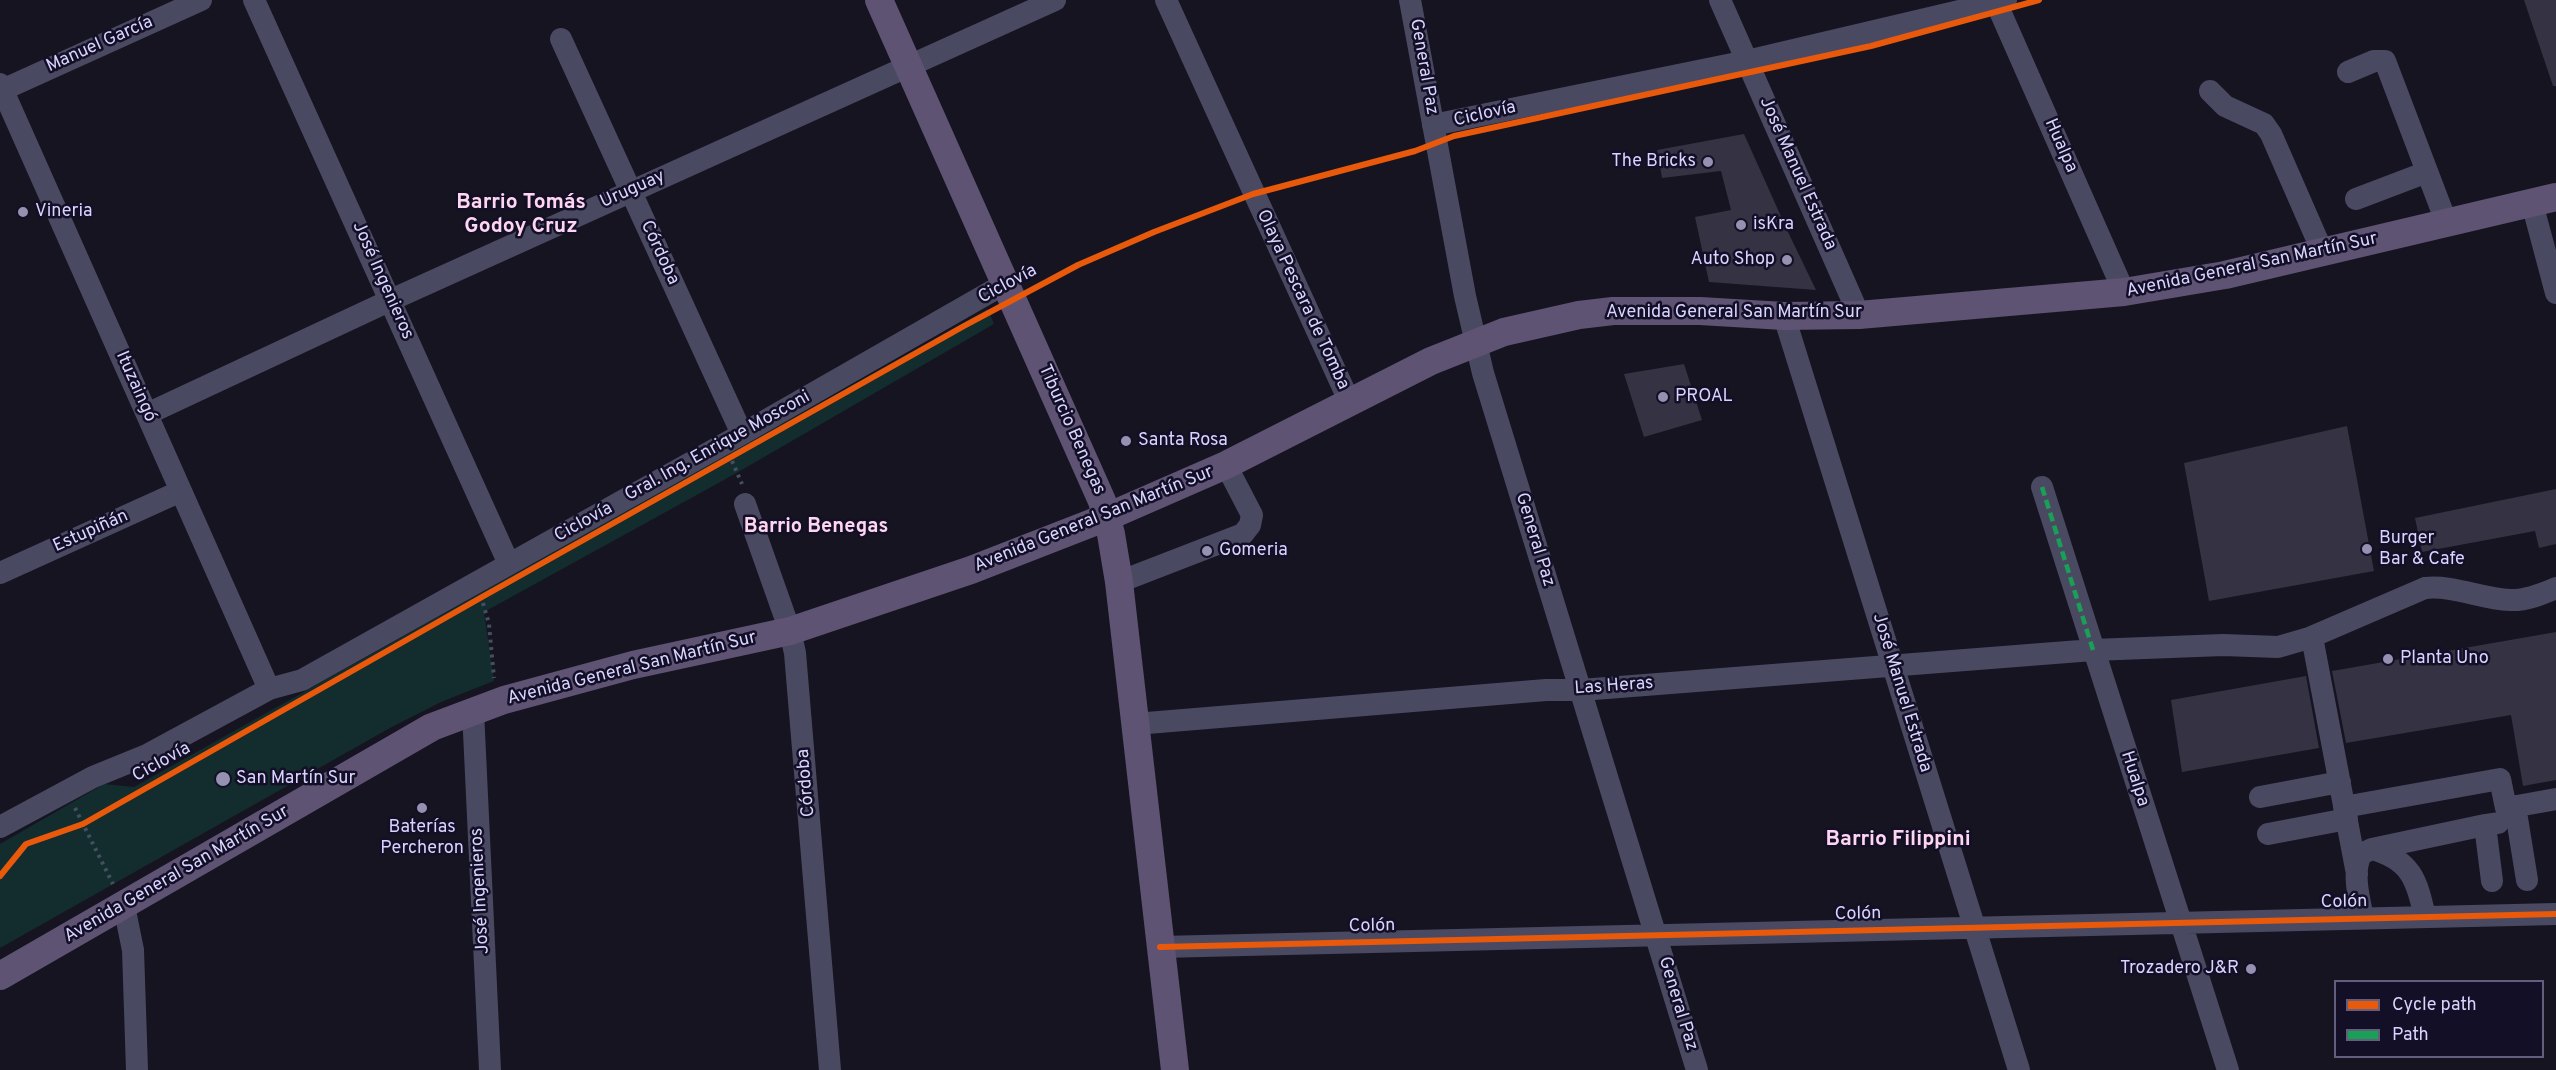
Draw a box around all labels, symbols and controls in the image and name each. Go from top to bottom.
street label: Manuel García [43,12,157,78]
street label: General Paz [1404,17,1442,117]
street label: José Manuel Estrada [1754,94,1840,254]
street label: Ciclovía [1452,97,1518,133]
street label: Hualpa [2039,116,2081,176]
place label: The Bricks [1611,151,1696,173]
marker: The Bricks [1701,155,1715,169]
street label: Uruguay [597,166,669,214]
district label: Barrio Tomás Godoy Cruz [456,191,586,241]
place label: Vineria [35,201,93,223]
marker: Vineria [16,205,30,219]
street label: Olaya Pescara de Tomba [1251,207,1353,393]
place label: isKra [1753,214,1794,236]
street label: Córdoba [635,217,683,289]
marker: isKra [1734,218,1748,232]
street label: José Ingenieros [346,219,418,343]
street label: Avenida General San Martín Sur [2125,229,2379,303]
place label: Auto Shop [1691,249,1775,271]
marker: Auto Shop [1780,253,1794,267]
street label: Ciclovía [975,261,1041,309]
street label: Avenida General San Martín Sur [1606,302,1862,324]
street label: Ituzaingó [110,348,160,426]
street label: Tiburcio Benegas [1033,362,1109,498]
place label: PROAL [1675,386,1733,408]
street label: Gral. Ing. Enrique Mosconi [622,387,814,507]
marker: PROAL [1656,390,1670,404]
place label: Santa Rosa [1138,430,1228,452]
marker: Santa Rosa [1119,434,1133,448]
street label: Avenida General San Martín Sur [971,462,1217,578]
street label: General Paz [1509,490,1559,590]
street label: Ciclovía [551,498,617,548]
street label: Estupiñán [50,506,132,558]
district label: Barrio Benegas [744,516,888,540]
place label: Burger Bar & Cafe [2379,528,2465,570]
place label: Gomeria [1219,540,1288,562]
marker: Burger Bar & Cafe [2360,542,2374,556]
marker: Gomeria [1200,544,1214,558]
street label: José Manuel Estrada [1867,611,1935,775]
street label: Avenida General San Martín Sur [505,628,759,710]
place label: Planta Uno [2400,648,2489,670]
marker: Planta Uno [2381,652,2395,666]
street label: Las Heras [1574,673,1654,701]
street label: Ciclovía [129,738,195,788]
street label: Córdoba [793,748,821,818]
street label: Hualpa [2115,749,2153,809]
place label: San Martín Sur [236,768,356,790]
marker: San Martín Sur [214,770,232,788]
marker: Baterías Percheron [415,801,429,815]
street label: Avenida General San Martín Sur [61,802,293,948]
place label: Baterías Percheron [380,817,464,860]
street label: José Ingenieros [467,827,495,955]
district label: Barrio Filippini [1825,828,1971,854]
street label: Colón [2320,892,2368,914]
street label: Colón [1834,904,1882,926]
street label: Colón [1348,916,1396,938]
street label: General Paz [1652,954,1702,1054]
place label: Trozadero J&R [2120,958,2239,980]
marker: Trozadero J&R [2244,962,2258,976]
legend [2334,980,2544,1058]
text: Cycle path [2392,994,2477,1017]
text: Path [2392,1024,2429,1047]

